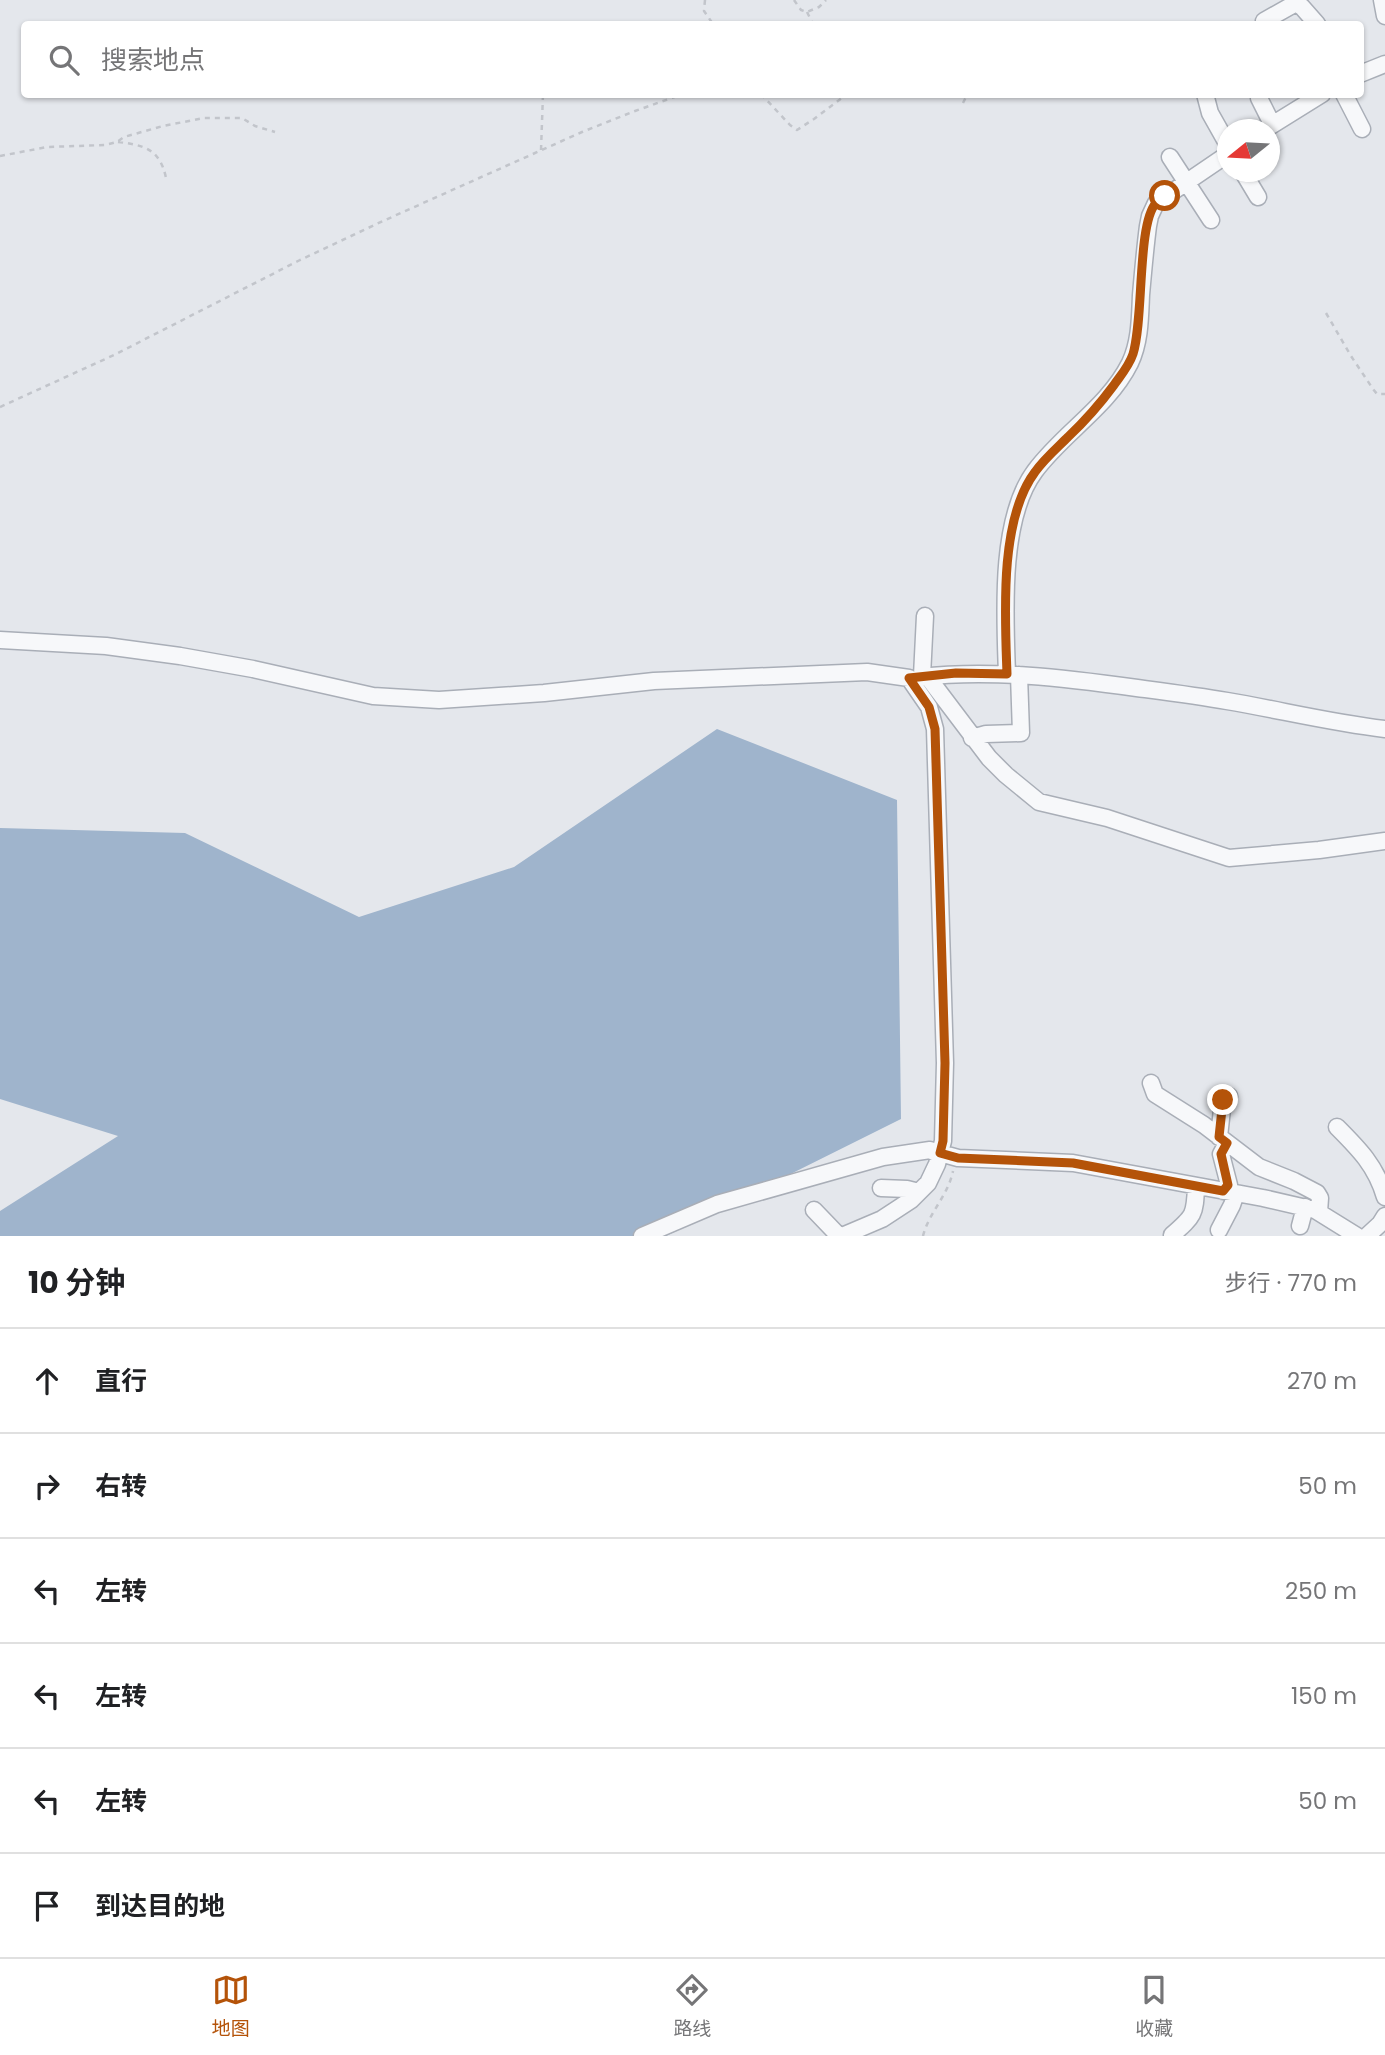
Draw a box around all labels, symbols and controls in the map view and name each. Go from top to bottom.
search box [21,21,1364,98]
icon: search [45,41,83,79]
text: 搜索地点 [101,42,205,78]
north arrow [1217,119,1280,182]
route start [1149,180,1180,211]
route end [1207,1084,1238,1115]
text: 10 分钟 [28,1261,125,1304]
text: 步行 · 770 m [1224,1267,1357,1299]
icon: ahead [28,1362,66,1400]
text: 直行 [95,1363,147,1399]
text: 270 m [1287,1365,1357,1397]
icon: right [28,1467,66,1505]
text: 右转 [95,1468,147,1504]
text: 50 m [1298,1470,1357,1502]
icon: left [28,1572,66,1610]
text: 左转 [95,1573,147,1609]
text: 250 m [1285,1575,1357,1607]
icon: left [28,1677,66,1715]
text: 左转 [95,1678,147,1714]
text: 150 m [1291,1680,1357,1712]
icon: left [28,1782,66,1820]
text: 左转 [95,1783,147,1819]
text: 50 m [1298,1785,1357,1817]
icon: arrive [28,1887,66,1925]
text: 到达目的地 [95,1888,225,1924]
tab: 地图 [212,1971,250,2043]
tab: 路线 [673,1971,711,2043]
tab: 收藏 [1135,1971,1173,2043]

